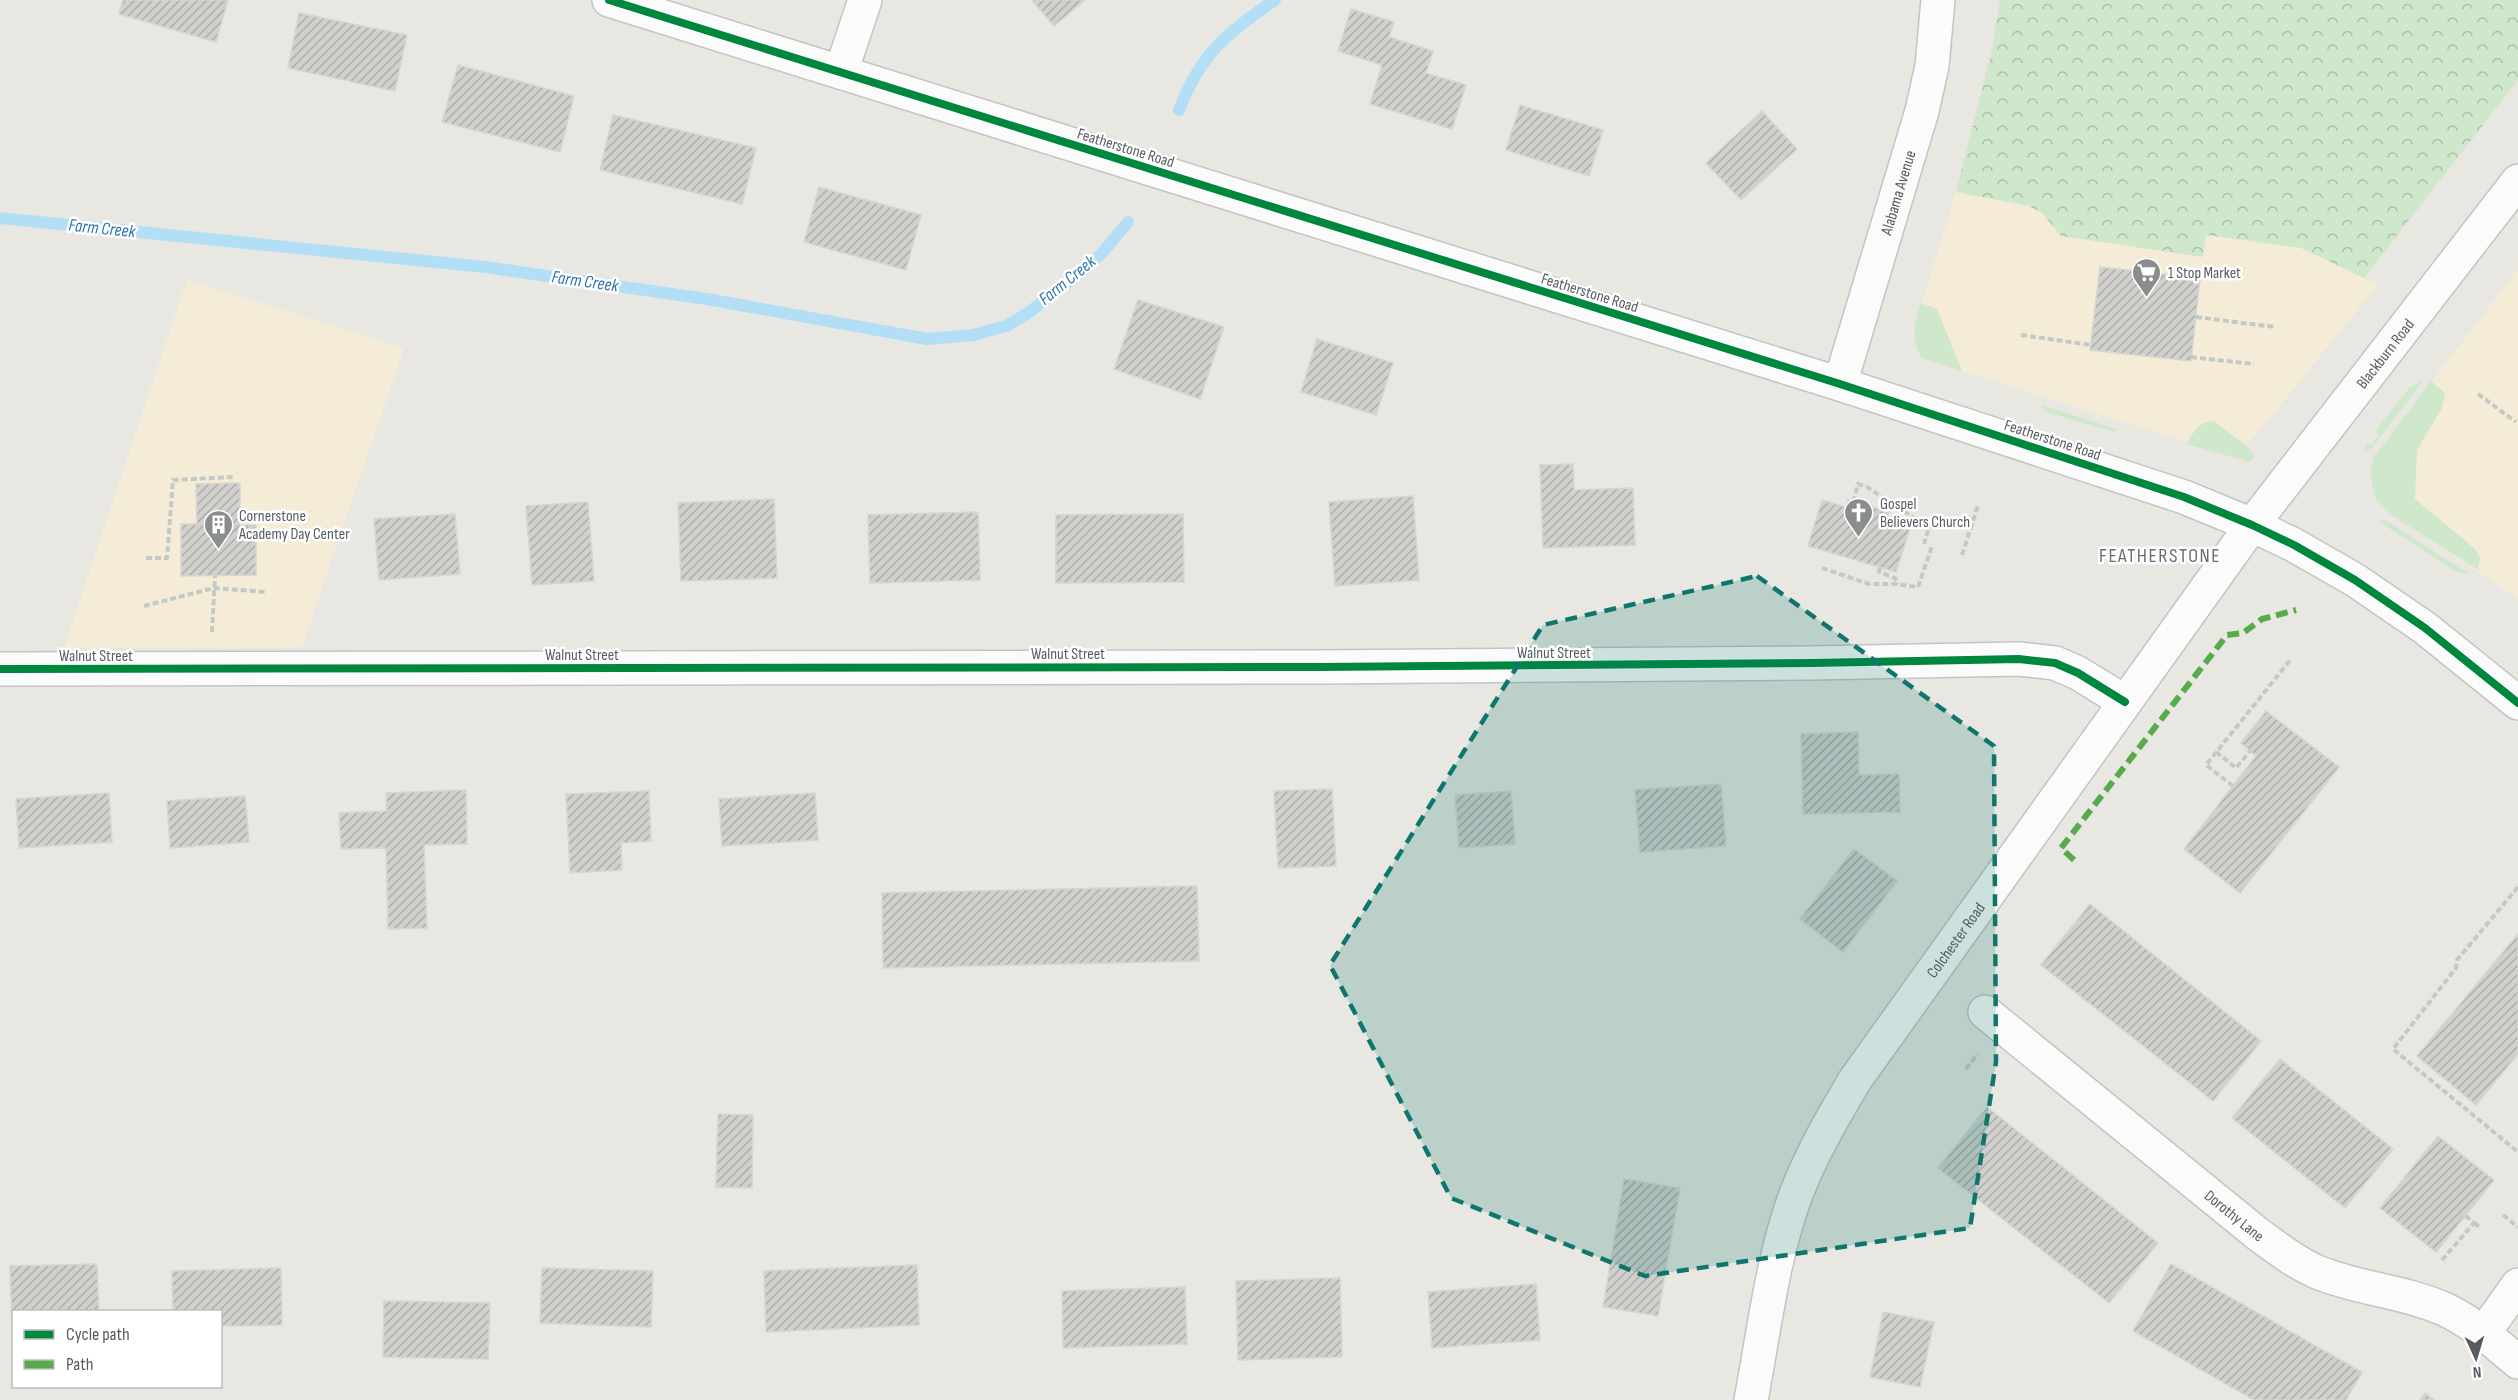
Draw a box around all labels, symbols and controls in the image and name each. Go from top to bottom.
street label: Featherstone Road [1075,125,1176,172]
street label: Alabama Avenue [1877,148,1921,238]
water label: Farm Creek [68,215,138,243]
water label: Farm Creek [1035,250,1101,310]
supermarket icon: 1 Stop Market [2131,256,2163,298]
place label: 1 Stop Market [2168,264,2241,283]
water label: Farm Creek [550,266,621,297]
street label: Featherstone Road [1539,270,1640,317]
street label: Blackburn Road [2353,316,2419,393]
street label: Featherstone Road [2002,416,2103,465]
place label: Gospel Believers Church [1880,495,1970,532]
church icon: Gospel Believers Church [1843,496,1875,538]
place label: Cornerstone Academy Day Center [238,507,350,544]
building icon: Cornerstone Academy Day Center [202,508,234,550]
district label: FEATHERSTONE [2099,544,2221,568]
street label: Walnut Street [1517,644,1591,663]
street label: Walnut Street [1031,645,1105,664]
street label: Walnut Street [545,646,619,665]
street label: Walnut Street [59,647,133,666]
street label: Colchester Road [1923,899,1990,982]
street label: Dorothy Lane [2200,1187,2267,1246]
legend [12,1310,222,1388]
text: Cycle path [66,1324,130,1345]
north arrow [2446,1328,2506,1388]
text: Path [66,1354,94,1375]
text: N [2472,1362,2482,1381]

